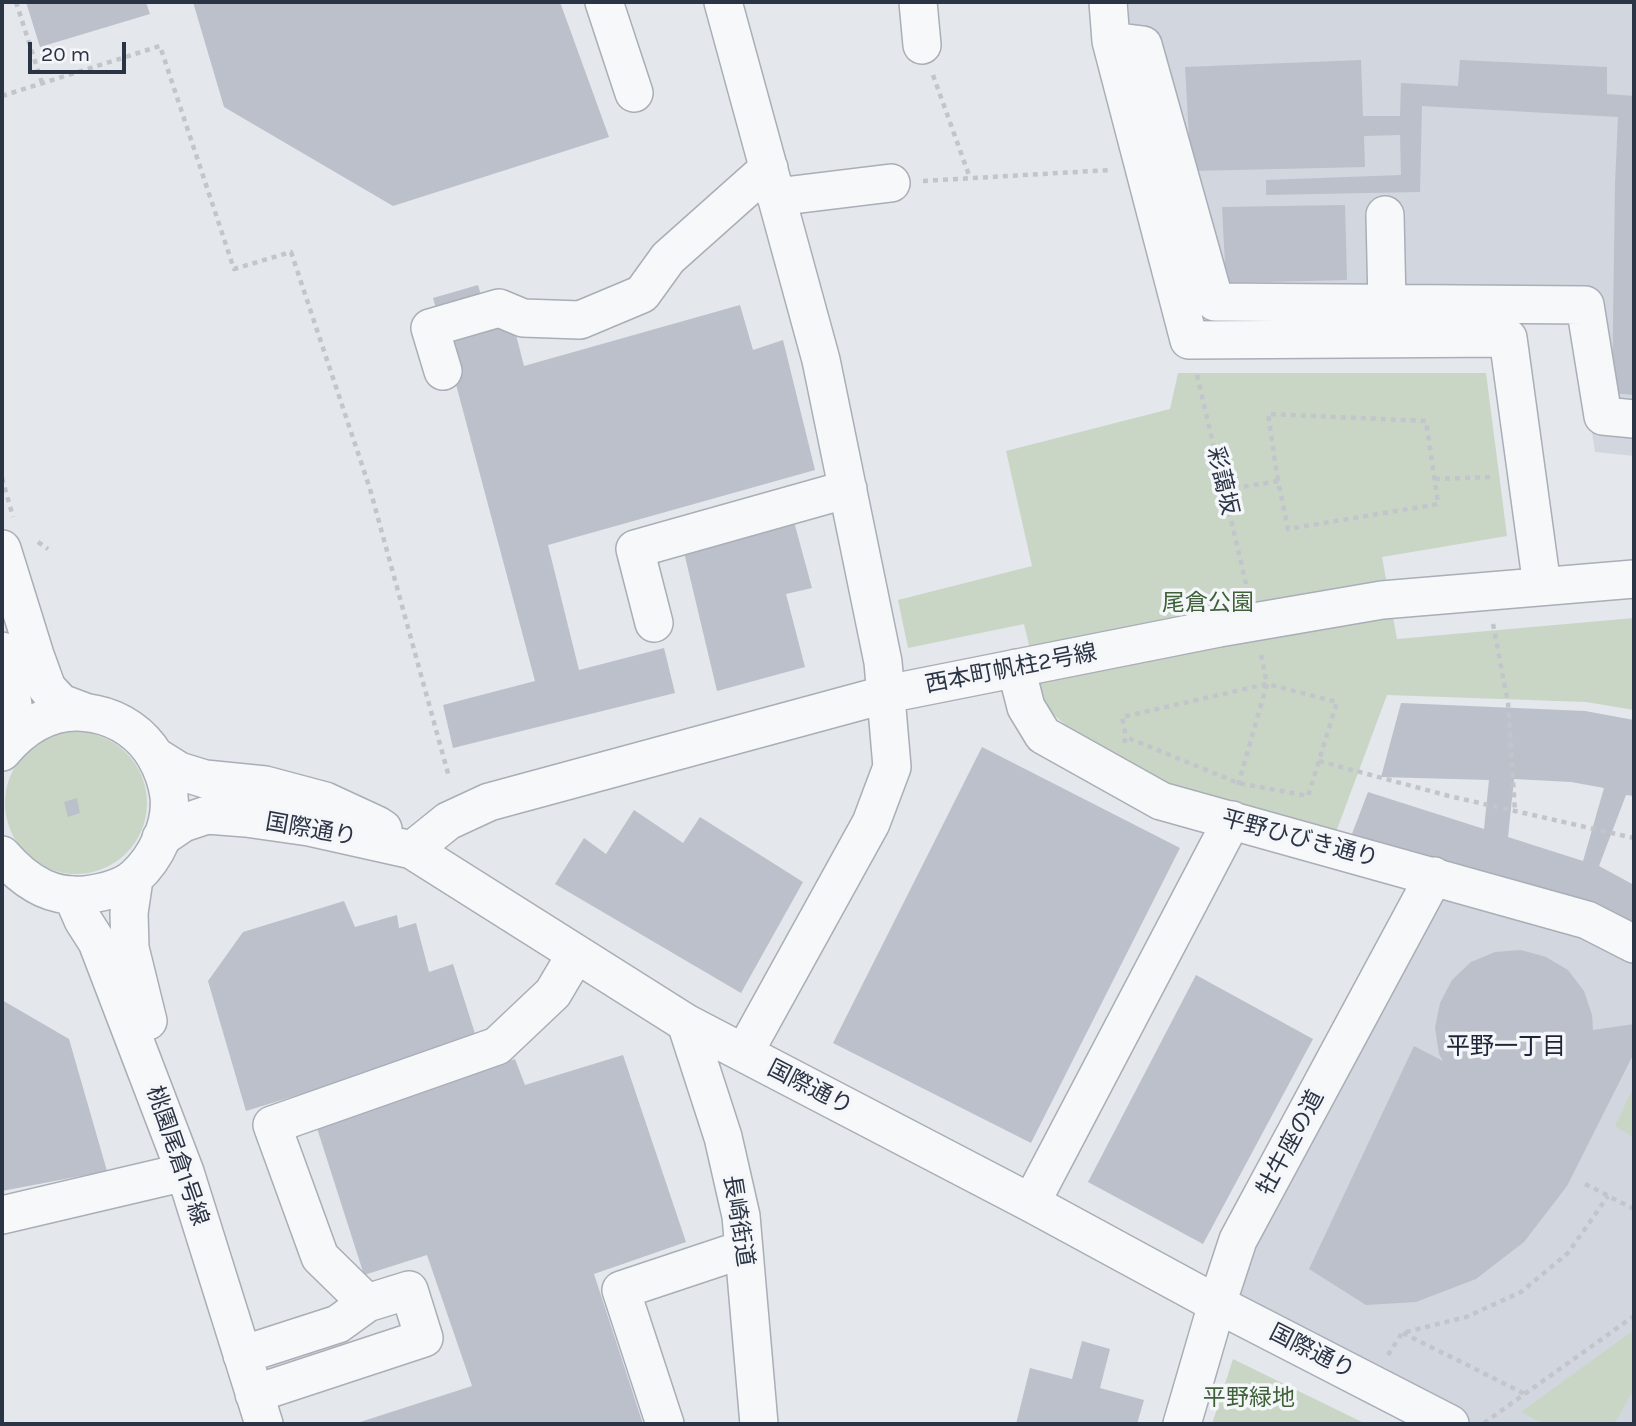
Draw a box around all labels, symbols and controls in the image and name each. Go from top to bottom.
scale bar [32,28,130,72]
text: 20 m [41,42,90,66]
street label: 彩藹坂 [1201,444,1243,518]
park label: 尾倉公園 [1162,589,1254,617]
street label: 西本町帆柱2号線 [923,639,1099,699]
street label: 平野ひびき通り [1219,805,1381,873]
street label: 国際通り [263,808,359,852]
district label: 平野一丁目 [1446,1033,1566,1061]
street label: 国際通り [763,1055,857,1121]
street label: 桃園尾倉1号線 [140,1083,214,1229]
street label: 牡牛座の道 [1252,1086,1330,1200]
street label: 長崎街道 [717,1173,759,1269]
street label: 国際通り [1265,1319,1359,1385]
park label: 平野緑地 [1203,1384,1295,1412]

